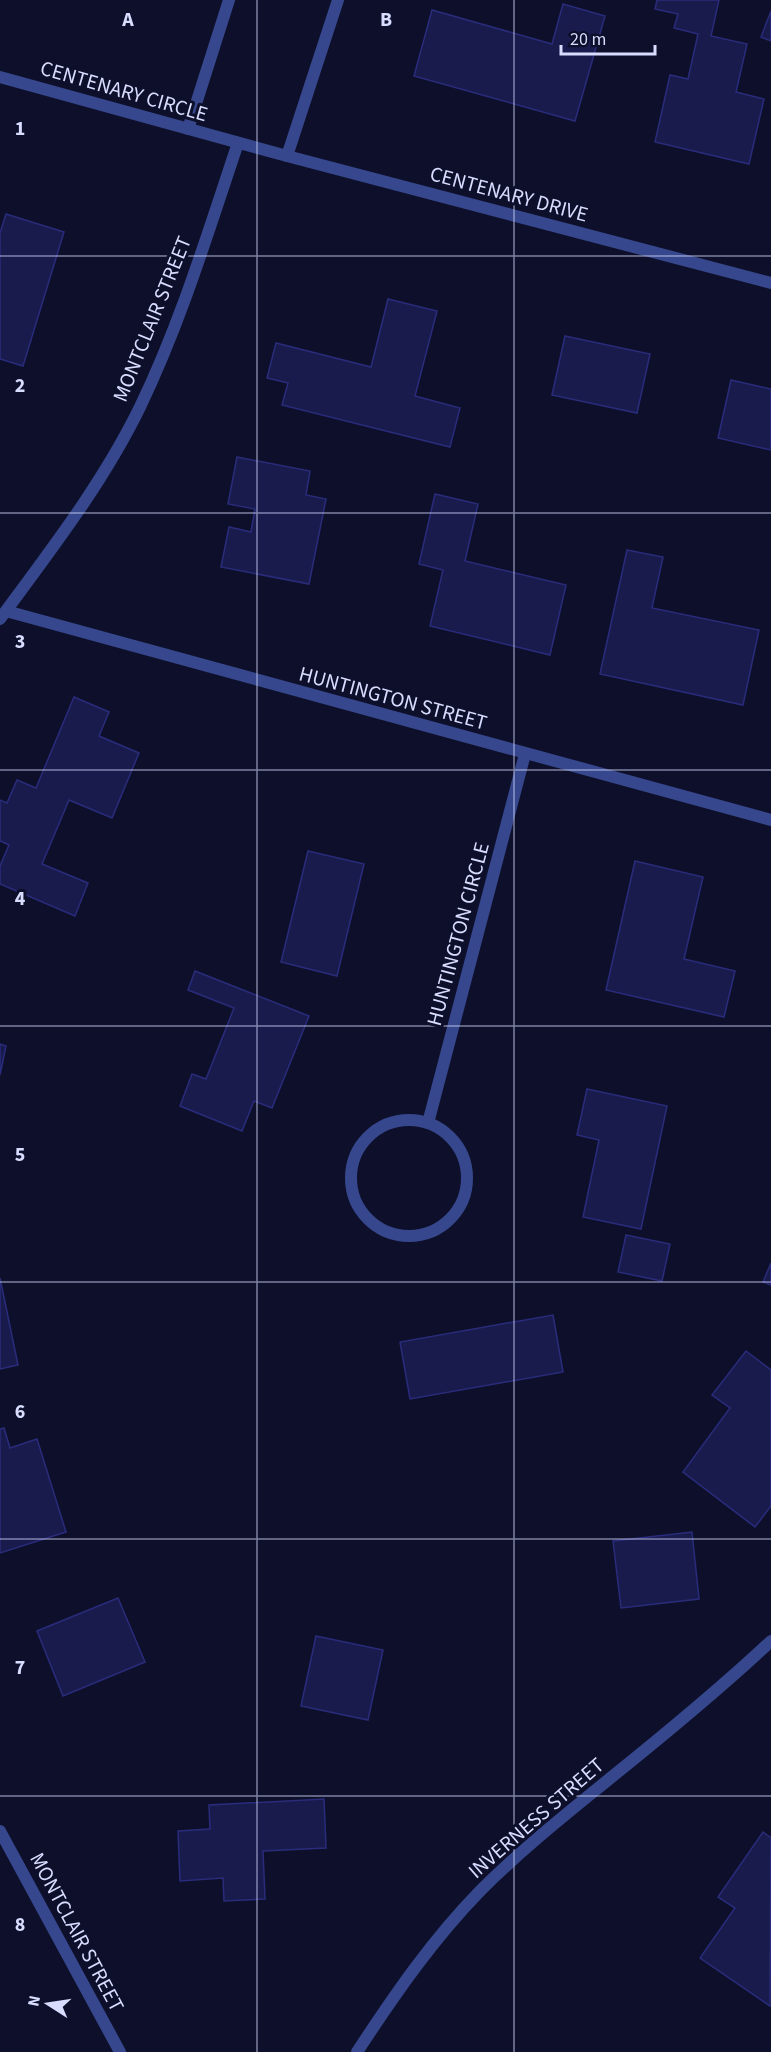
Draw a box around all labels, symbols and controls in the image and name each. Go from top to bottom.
text: A [121,6,134,34]
text: B [380,6,392,34]
scale bar [561,18,656,56]
text: 20 m [570,27,606,52]
street label: CENTENARY CIRCLE [37,53,211,129]
text: 1 [15,115,25,143]
street label: CENTENARY DRIVE [427,159,591,229]
street label: MONTCLAIR STREET [105,232,199,406]
text: 2 [15,372,25,400]
text: 3 [15,628,25,656]
street label: HUNTINGTON STREET [296,658,490,738]
street label: HUNTINGTON CIRCLE [419,839,497,1029]
text: 4 [15,885,26,913]
text: 5 [15,1141,25,1169]
text: 6 [15,1398,25,1426]
text: 7 [15,1654,25,1682]
street label: INVERNESS STREET [462,1750,610,1886]
street label: MONTCLAIR STREET [24,1848,130,2016]
text: 8 [15,1911,25,1939]
north arrow [18,1974,78,2034]

